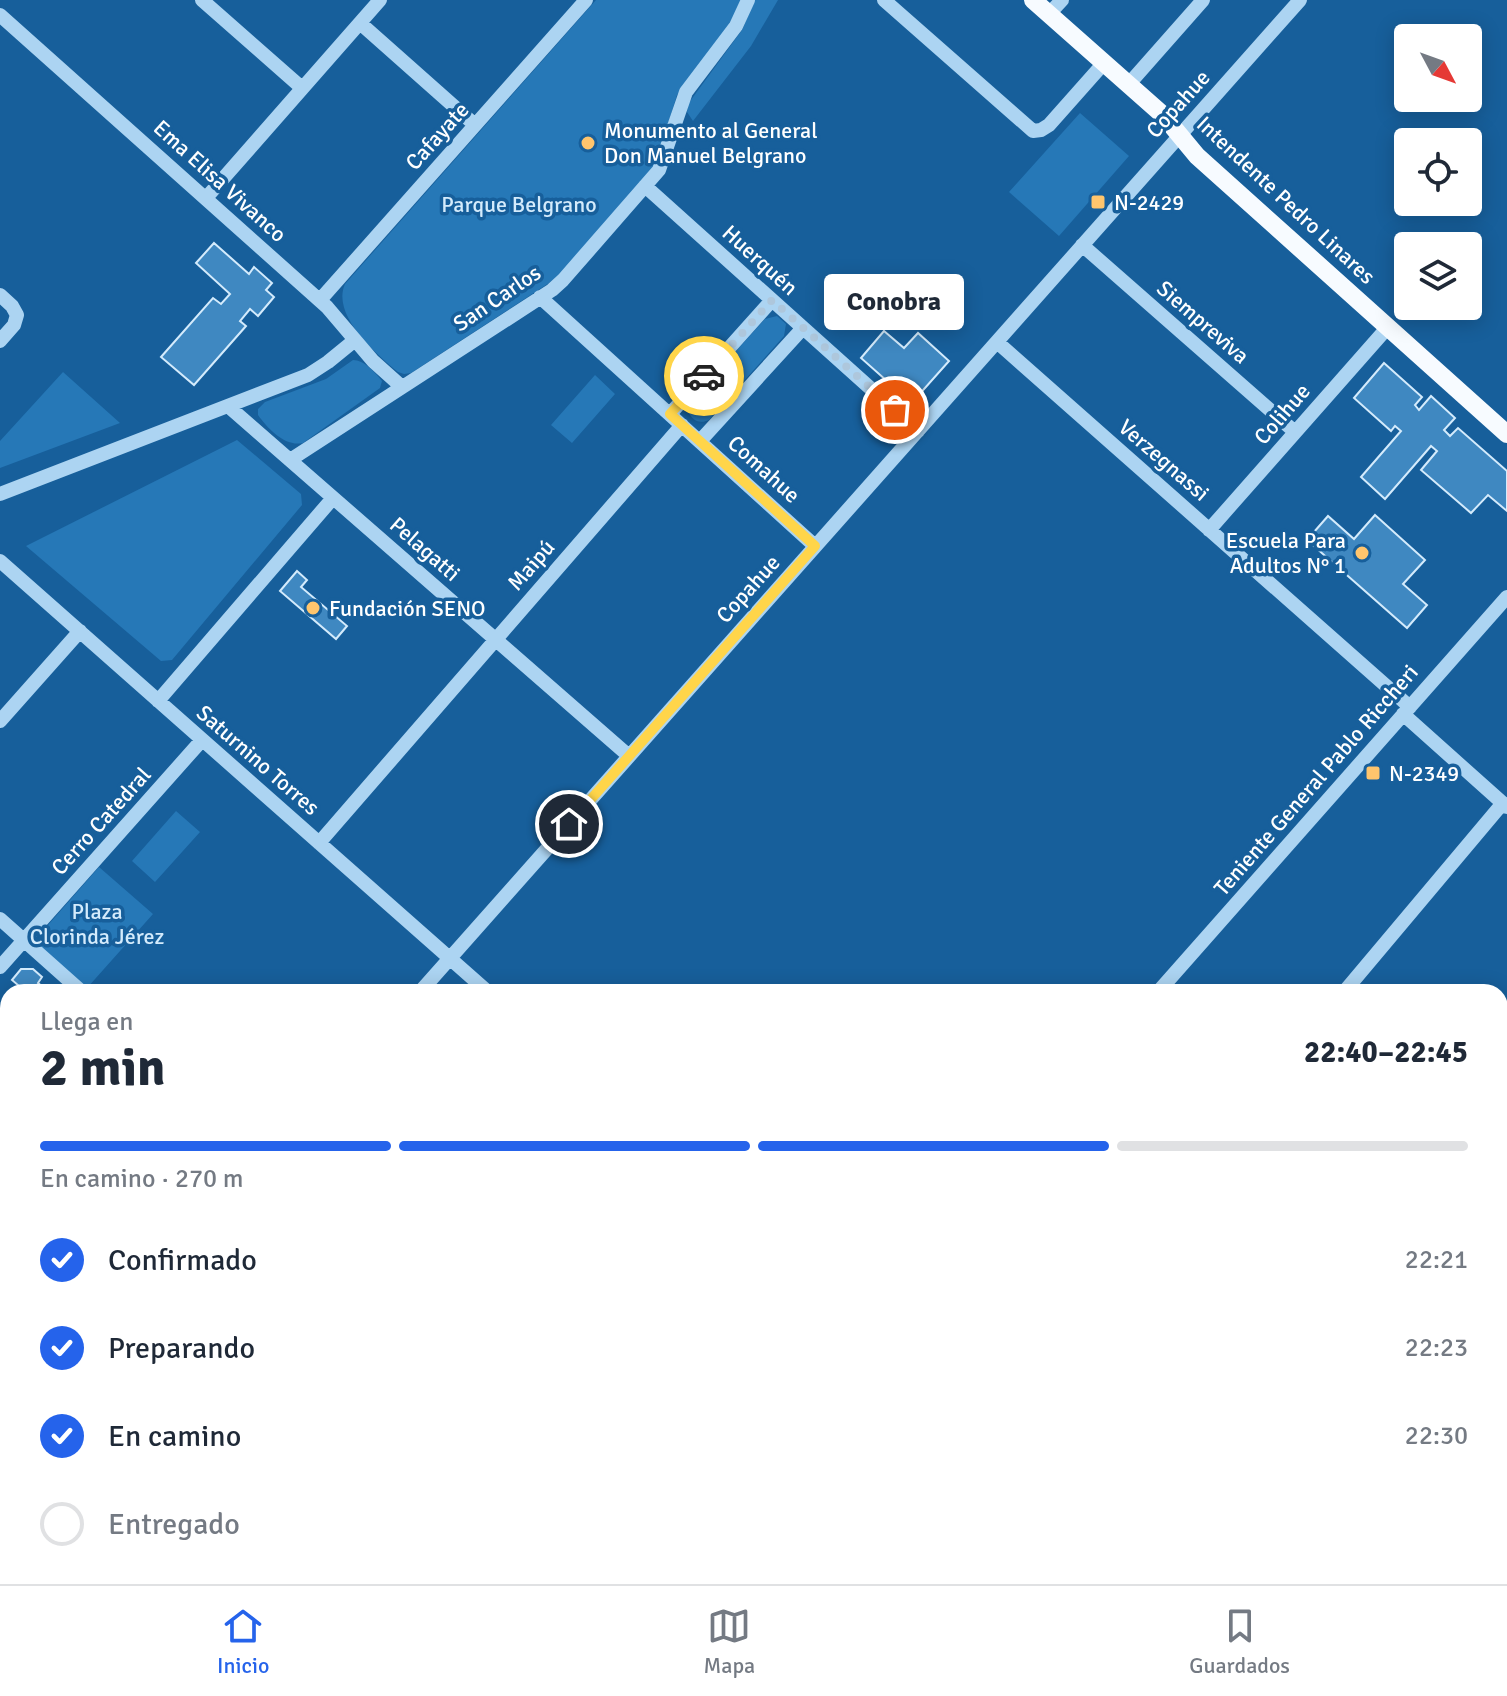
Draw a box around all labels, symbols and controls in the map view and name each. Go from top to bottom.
north arrow [1394,24,1482,112]
map controls [1394,24,1482,320]
street label: Copahue [1140,64,1216,144]
street label: Cafayate [400,97,474,175]
street label: Intendente Pedro Linares [1191,110,1381,290]
street label: Ema Elisa Vivanco [148,114,292,248]
place label: Monumento al General Don Manuel Belgrano [604,117,818,169]
button: locate [1394,128,1482,216]
marker: Monumento al General Don Manuel Belgrano [579,134,597,152]
place label: N-2429 [1114,189,1184,216]
park label: Parque Belgrano [441,191,597,218]
marker: N-2429 [1089,193,1107,211]
street label: Huerquén [717,219,803,301]
button: layers [1394,232,1482,320]
street label: San Carlos [448,259,546,337]
callout: Conobra [825,274,965,330]
street label: Siempreviva [1151,275,1255,369]
text: Conobra [847,286,941,318]
courier [664,336,744,416]
icon: car [682,354,726,398]
pin [861,376,929,444]
street label: Colihue [1248,378,1316,450]
icon: bag [873,388,917,432]
street label: Verzegnassi [1113,413,1215,507]
street label: Comahue [722,429,806,509]
street label: Pelagatti [384,511,466,587]
place label: Escuela Para Adultos N° 1 [1226,527,1346,579]
street label: Maipú [502,534,560,596]
marker: Escuela Para Adultos N° 1 [1353,544,1371,562]
street label: Copahue [710,549,786,629]
place label: Fundación SENO [329,595,486,622]
marker: Fundación SENO [304,599,322,617]
street label: Teniente General Pablo Riccheri [1208,659,1424,901]
street label: Saturnino Torres [191,699,325,821]
place label: N-2349 [1389,760,1459,787]
street label: Cerro Catedral [45,761,157,881]
marker: N-2349 [1364,764,1382,782]
pin [535,790,603,858]
icon: home [547,802,591,846]
park label: Plaza Clorinda Jérez [30,898,164,950]
text: Llega en [40,1006,134,1038]
text: 22:40–22:45 [1304,1034,1468,1071]
text: 2 min [40,1036,166,1100]
text: En camino · 270 m [40,1163,243,1195]
icon: check [40,1238,84,1282]
text: Confirmado [108,1242,257,1279]
text: 22:21 [1405,1244,1468,1276]
icon: check [40,1326,84,1370]
text: Preparando [108,1330,255,1367]
text: 22:23 [1405,1332,1468,1364]
icon: check [40,1414,84,1458]
text: En camino [108,1418,241,1455]
text: 22:30 [1405,1420,1468,1452]
text: Entregado [108,1506,240,1543]
tab: Inicio [217,1604,269,1679]
tab: Mapa [703,1604,755,1679]
tab: Guardados [1189,1604,1290,1679]

